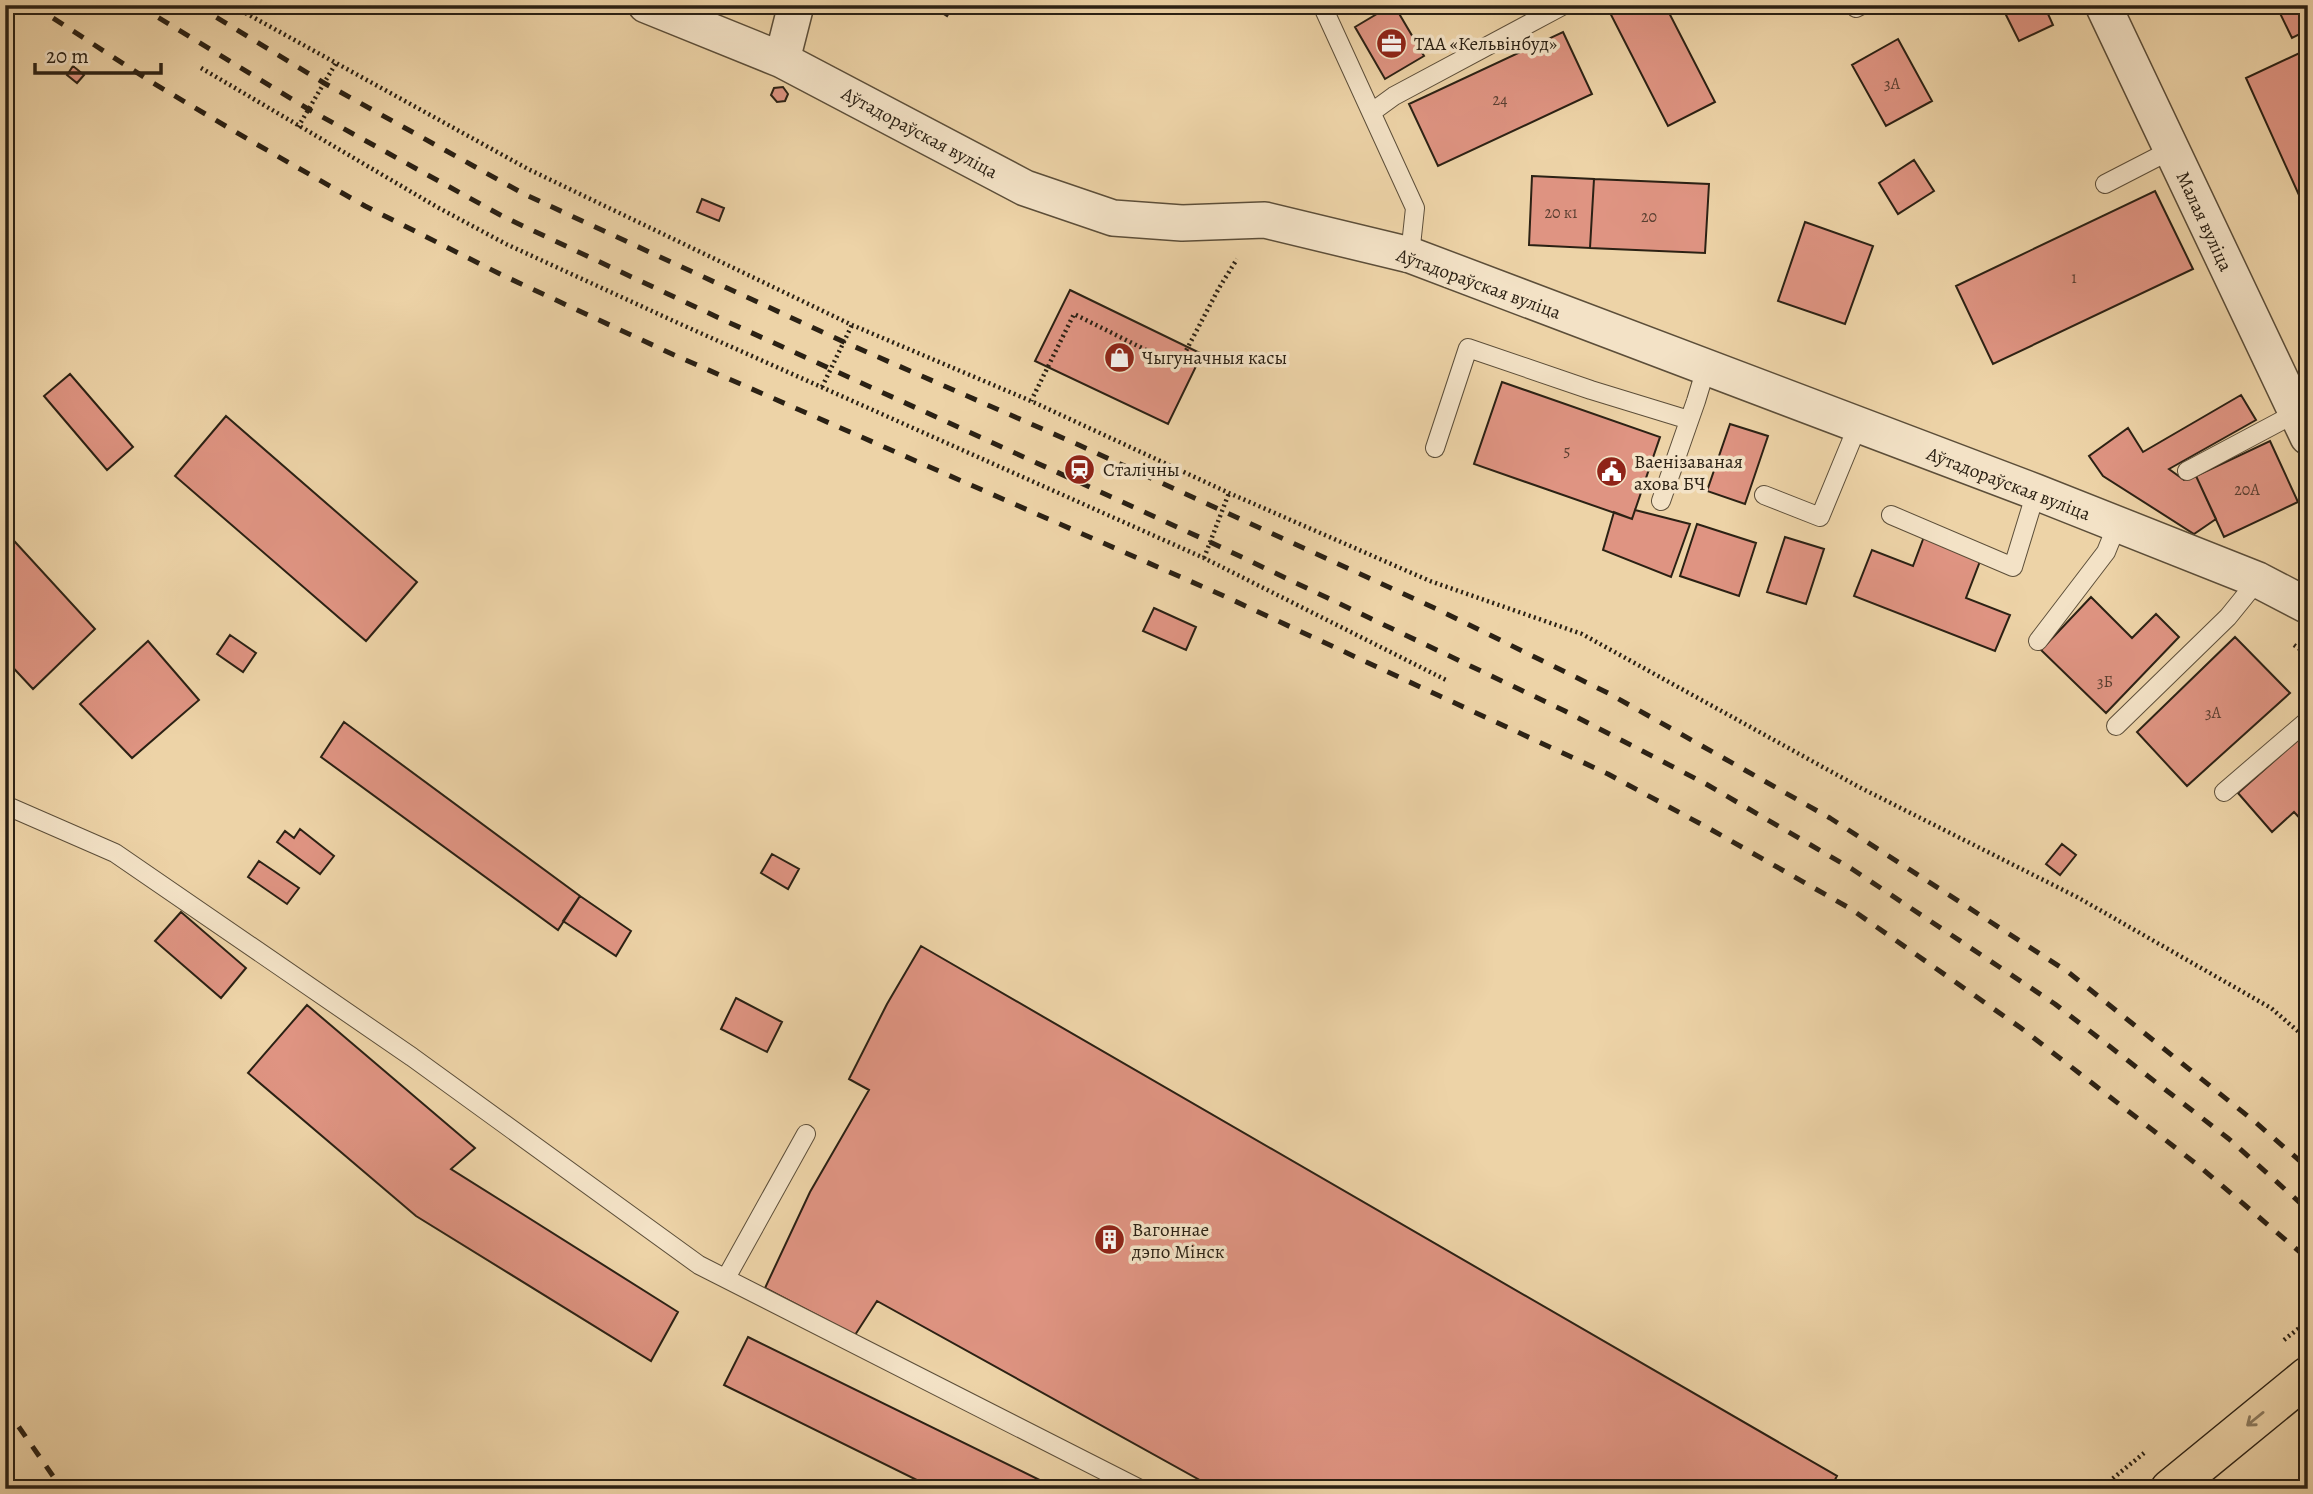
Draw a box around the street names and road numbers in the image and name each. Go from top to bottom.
street label: Аўтадораўская вуліца [836,80,1002,185]
street label: Малая вуліца [2170,167,2239,276]
street label: Аўтадораўская вуліца [1392,242,1565,326]
street label: Аўтадораўская вуліца [1922,440,2094,527]

